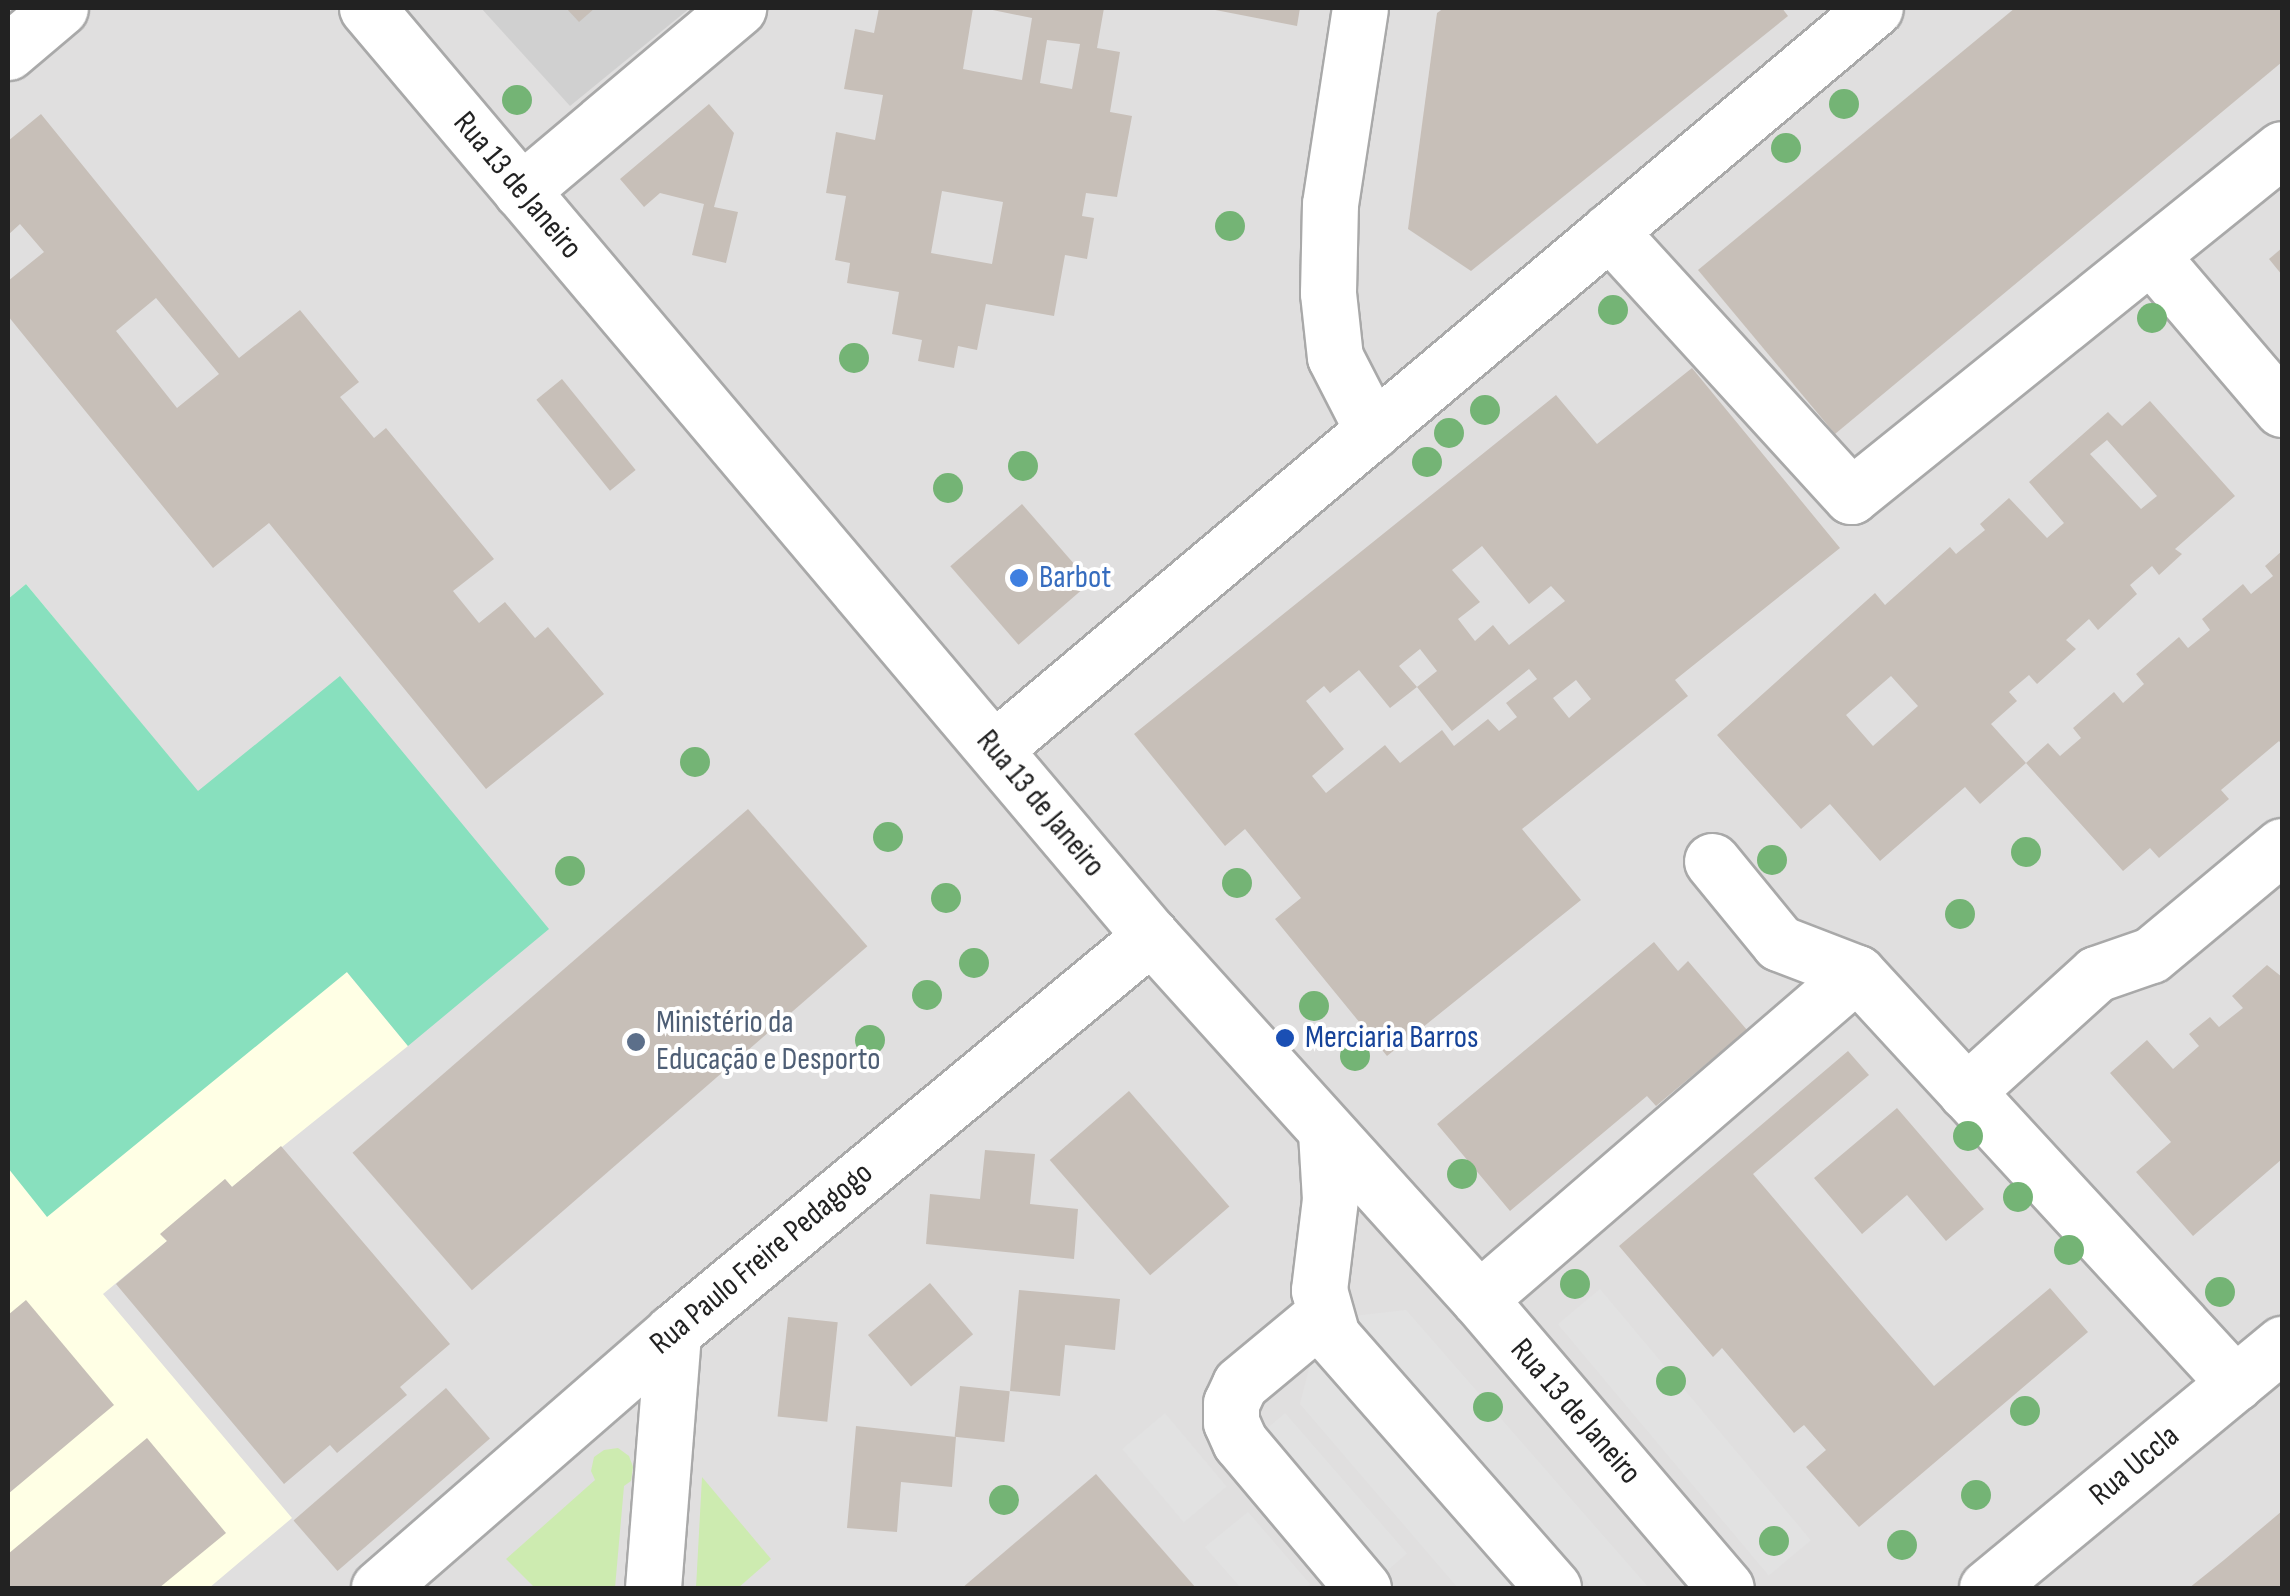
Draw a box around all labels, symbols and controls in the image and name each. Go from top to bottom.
street label: Rua 13 de Janeiro [444,105,590,267]
place label: Barbot [1039,559,1111,597]
marker: Barbot [1008,567,1030,589]
street label: Rua 13 de Janeiro [967,723,1113,885]
place label: Ministério da Educação e Desporto [656,1005,880,1080]
place label: Merciaria Barros [1305,1019,1478,1057]
marker: Merciaria Barros [1274,1027,1296,1049]
marker: Ministério da Educação e Desporto [625,1031,647,1053]
street label: Rua Paulo Freire Pedagogo [643,1155,881,1363]
street label: Rua 13 de Janeiro [1501,1332,1649,1492]
street label: Rua Uccla [2082,1417,2188,1515]

